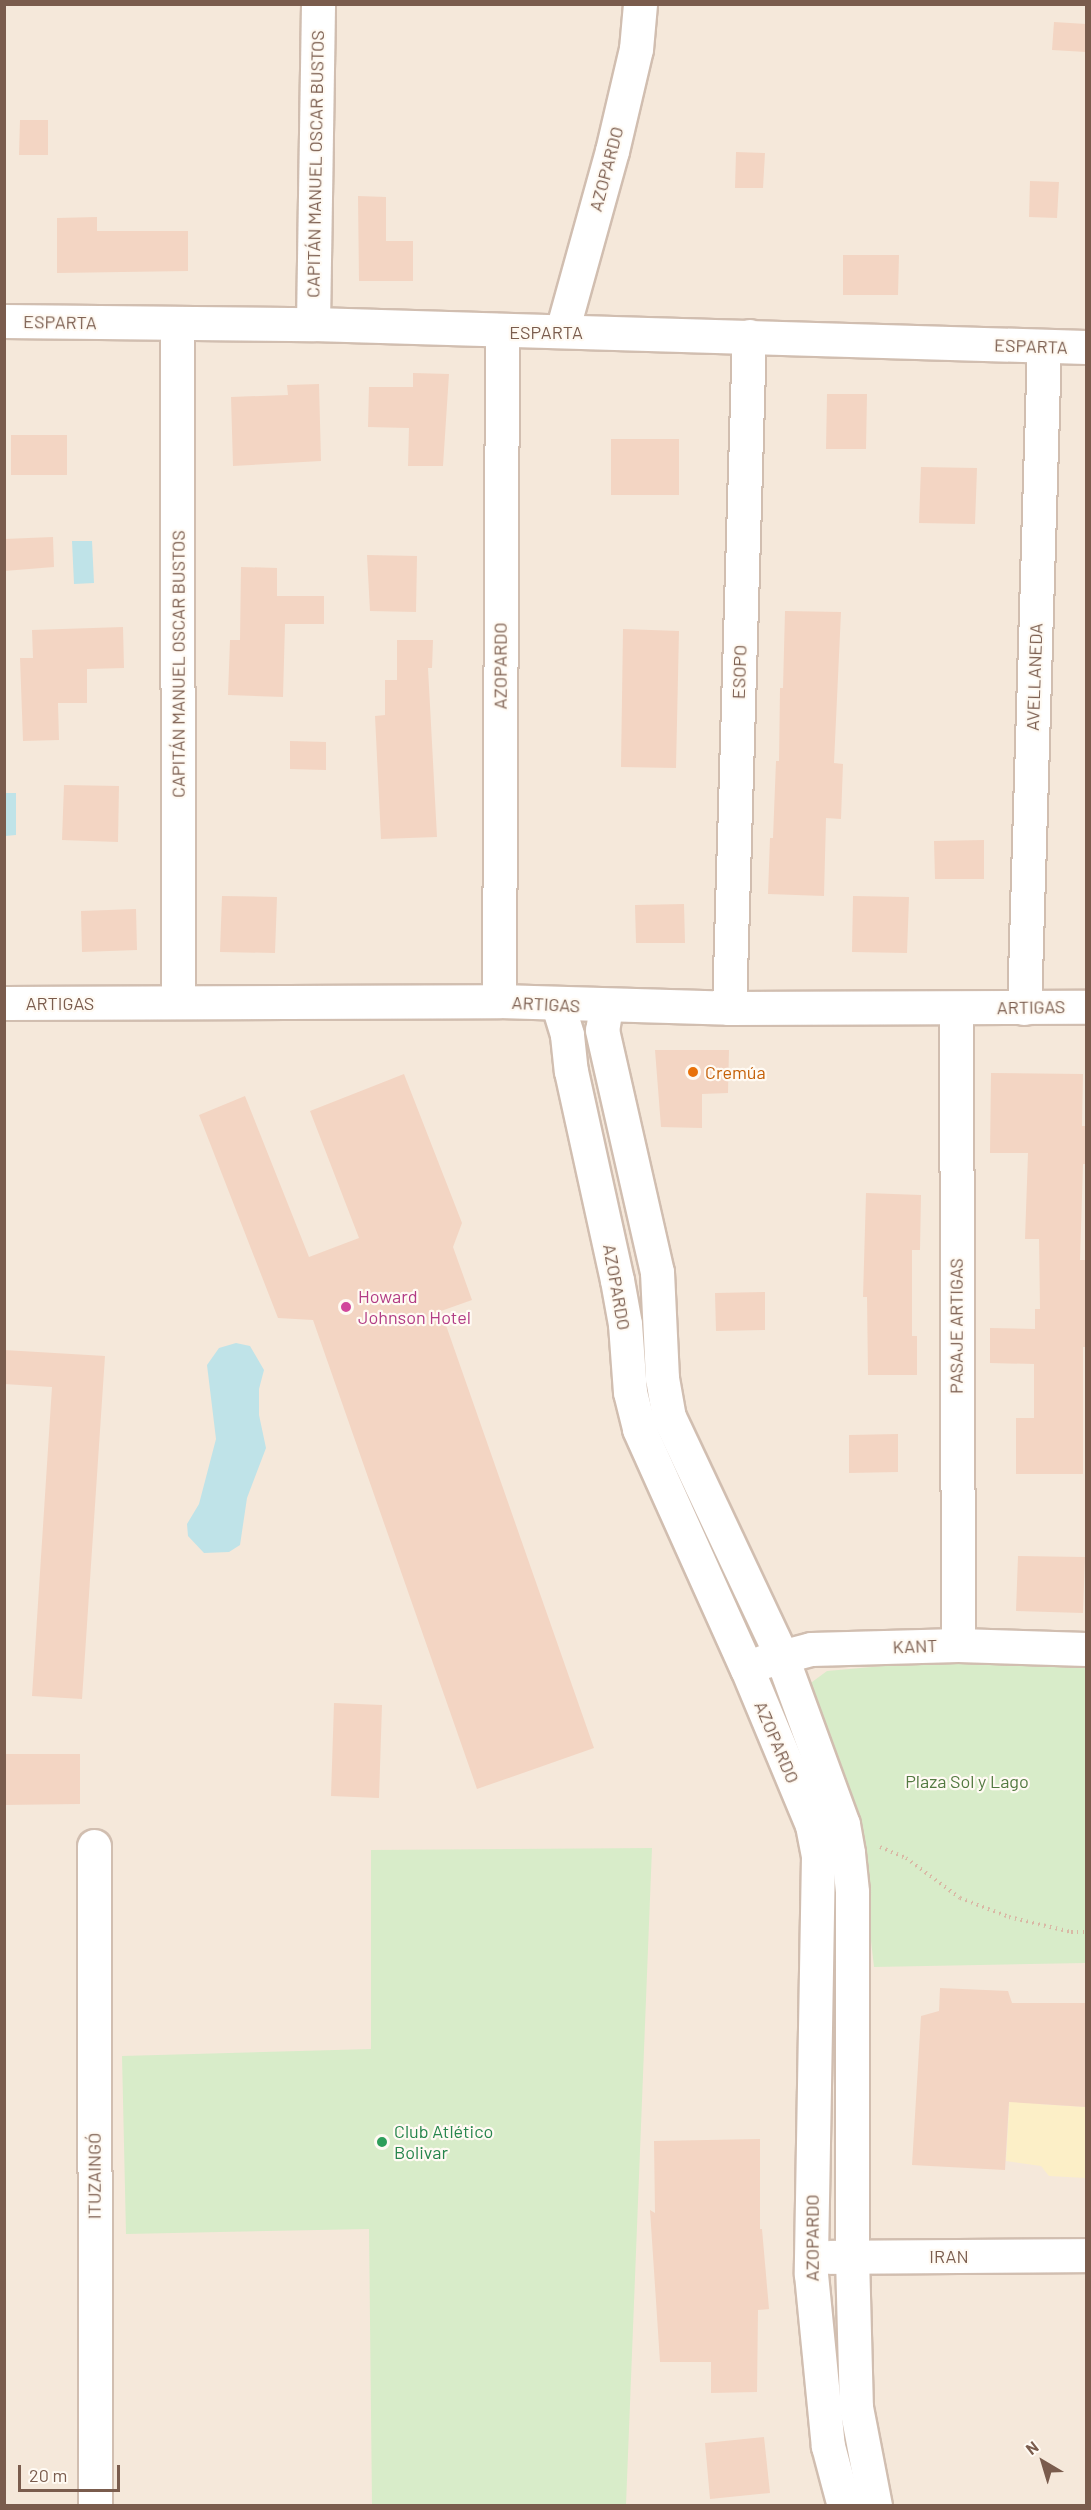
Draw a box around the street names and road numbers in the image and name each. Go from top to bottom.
street label: CAPITÁN MANUEL OSCAR BUSTOS [302,30,328,298]
street label: AZOPARDO [584,124,628,214]
street label: ESPARTA [23,311,97,333]
street label: ESPARTA [509,321,583,343]
street label: ESPARTA [994,334,1068,358]
street label: CAPITÁN MANUEL OSCAR BUSTOS [167,530,189,798]
street label: AZOPARDO [489,623,511,709]
street label: AVELLANEDA [1021,623,1047,731]
street label: ESOPO [727,644,751,700]
street label: ARTIGAS [511,991,581,1017]
street label: ARTIGAS [26,992,94,1014]
street label: ARTIGAS [996,996,1066,1018]
street label: AZOPARDO [599,1242,635,1332]
street label: PASAJE ARTIGAS [945,1258,967,1394]
street label: KANT [892,1634,938,1658]
street label: AZOPARDO [750,1698,804,1786]
street label: ITUZAINGÓ [83,2133,105,2219]
street label: AZOPARDO [801,2195,823,2281]
street label: IRAN [929,2245,969,2267]

